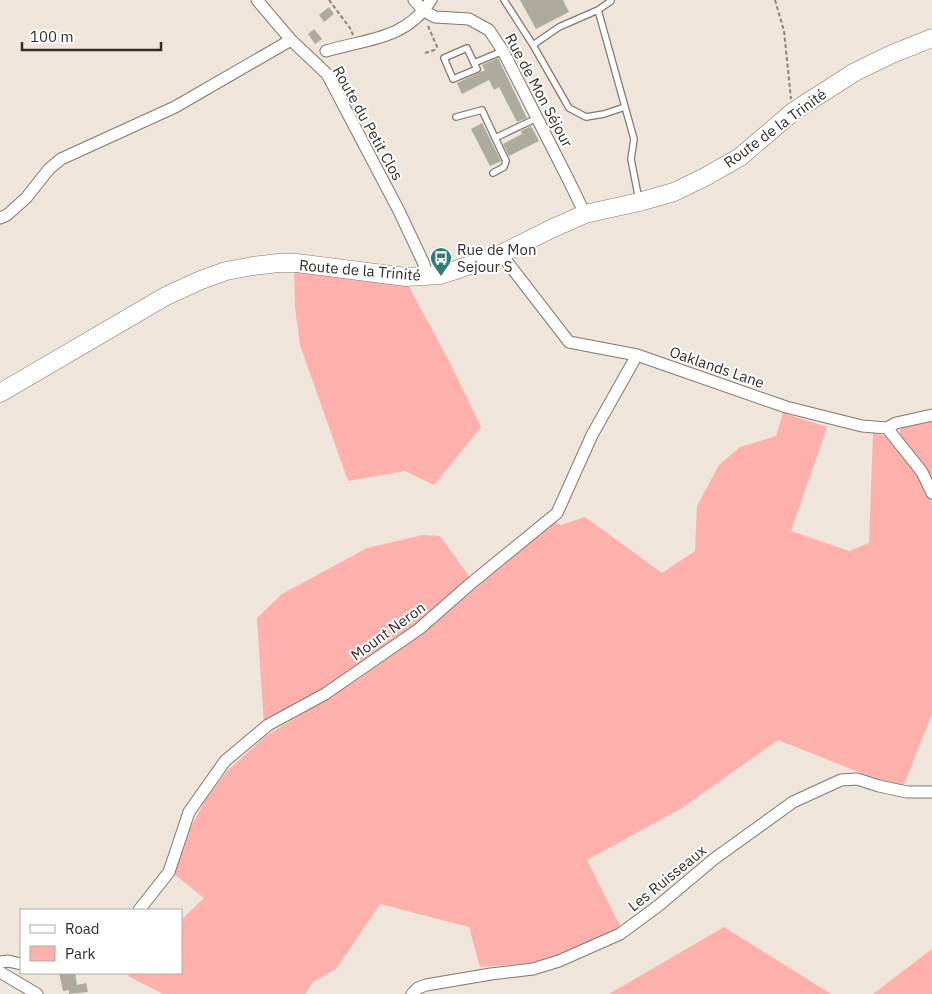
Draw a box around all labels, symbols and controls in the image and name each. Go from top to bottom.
scale bar [22,20,161,52]
text: 100 m [30,27,74,46]
street label: Rue de Mon Séjour [501,30,577,151]
street label: Route du Petit Clos [329,62,407,184]
street label: Route de la Trinité [720,84,830,172]
place label: Rue de Mon Sejour S [457,240,536,276]
bus stop icon: Rue de Mon Sejour S [429,246,453,277]
street label: Route de la Trinité [298,255,422,285]
street label: Oaklands Lane [667,342,767,392]
street label: Mount Neron [347,598,429,664]
street label: Les Ruisseaux [624,840,710,915]
legend [20,909,182,974]
text: Road [65,919,100,938]
text: Park [65,944,95,963]

